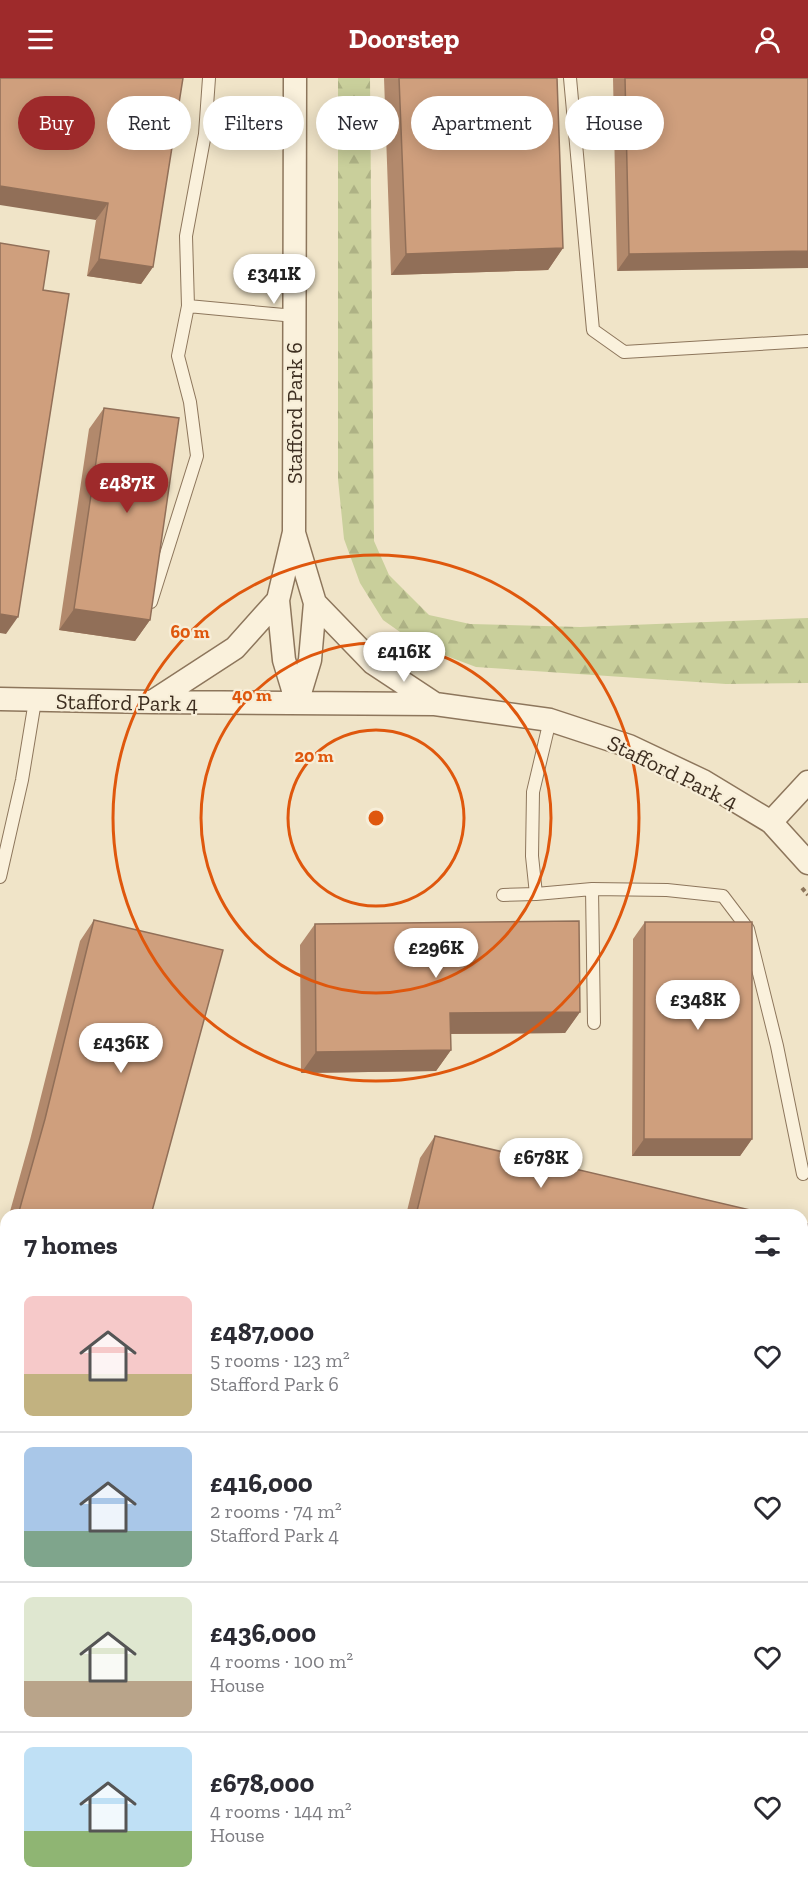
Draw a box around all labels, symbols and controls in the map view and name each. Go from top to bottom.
icon: menu [24,23,57,56]
text: Doorstep [349,23,459,55]
icon: person [751,23,784,56]
chip: Buy [18,96,95,150]
chip: Rent [107,96,191,150]
chip: Filters [203,96,304,150]
chip: New [316,96,399,150]
chip: Apartment [411,96,553,150]
chip: House [565,96,664,150]
pin: £341K [232,254,316,305]
text: £341K [247,261,301,285]
street label: Stafford Park 6 [281,342,308,484]
pin: £487K [85,463,169,514]
text: £487K [99,470,155,494]
text: 60 m [170,621,210,643]
pin: £416K [362,632,446,683]
text: £416K [377,639,431,663]
text: 40 m [232,684,272,706]
street label: Stafford Park 4 [56,688,198,717]
street label: Stafford Park 4 [603,729,743,816]
text: 20 m [294,745,334,767]
centre of rings [366,808,386,828]
pin: £296K [394,928,478,979]
text: £296K [408,935,464,959]
pin: £348K [656,980,740,1031]
text: £348K [670,987,726,1011]
pin: £436K [79,1023,163,1074]
text: £436K [93,1030,149,1054]
pin: £678K [499,1138,583,1189]
text: £678K [514,1145,568,1169]
text: 7 homes [24,1229,118,1261]
icon: filters [751,1229,784,1262]
text: £487,000 [210,1316,314,1348]
icon: home [72,1320,144,1392]
icon: heart [751,1340,784,1373]
text: 5 rooms · 123 m² [210,1348,350,1372]
text: Stafford Park 6 [210,1372,339,1396]
text: £416,000 [210,1467,313,1499]
icon: home [72,1471,144,1543]
icon: heart [751,1491,784,1524]
text: 2 rooms · 74 m² [210,1499,342,1523]
text: Stafford Park 4 [210,1523,339,1547]
text: £436,000 [210,1617,316,1649]
icon: home [72,1621,144,1693]
icon: heart [751,1641,784,1674]
text: 4 rooms · 100 m² [210,1649,353,1673]
text: House [210,1673,264,1697]
text: £678,000 [210,1767,314,1799]
icon: home [72,1771,144,1843]
icon: heart [751,1791,784,1824]
text: 4 rooms · 144 m² [210,1799,352,1823]
text: House [210,1823,264,1847]

